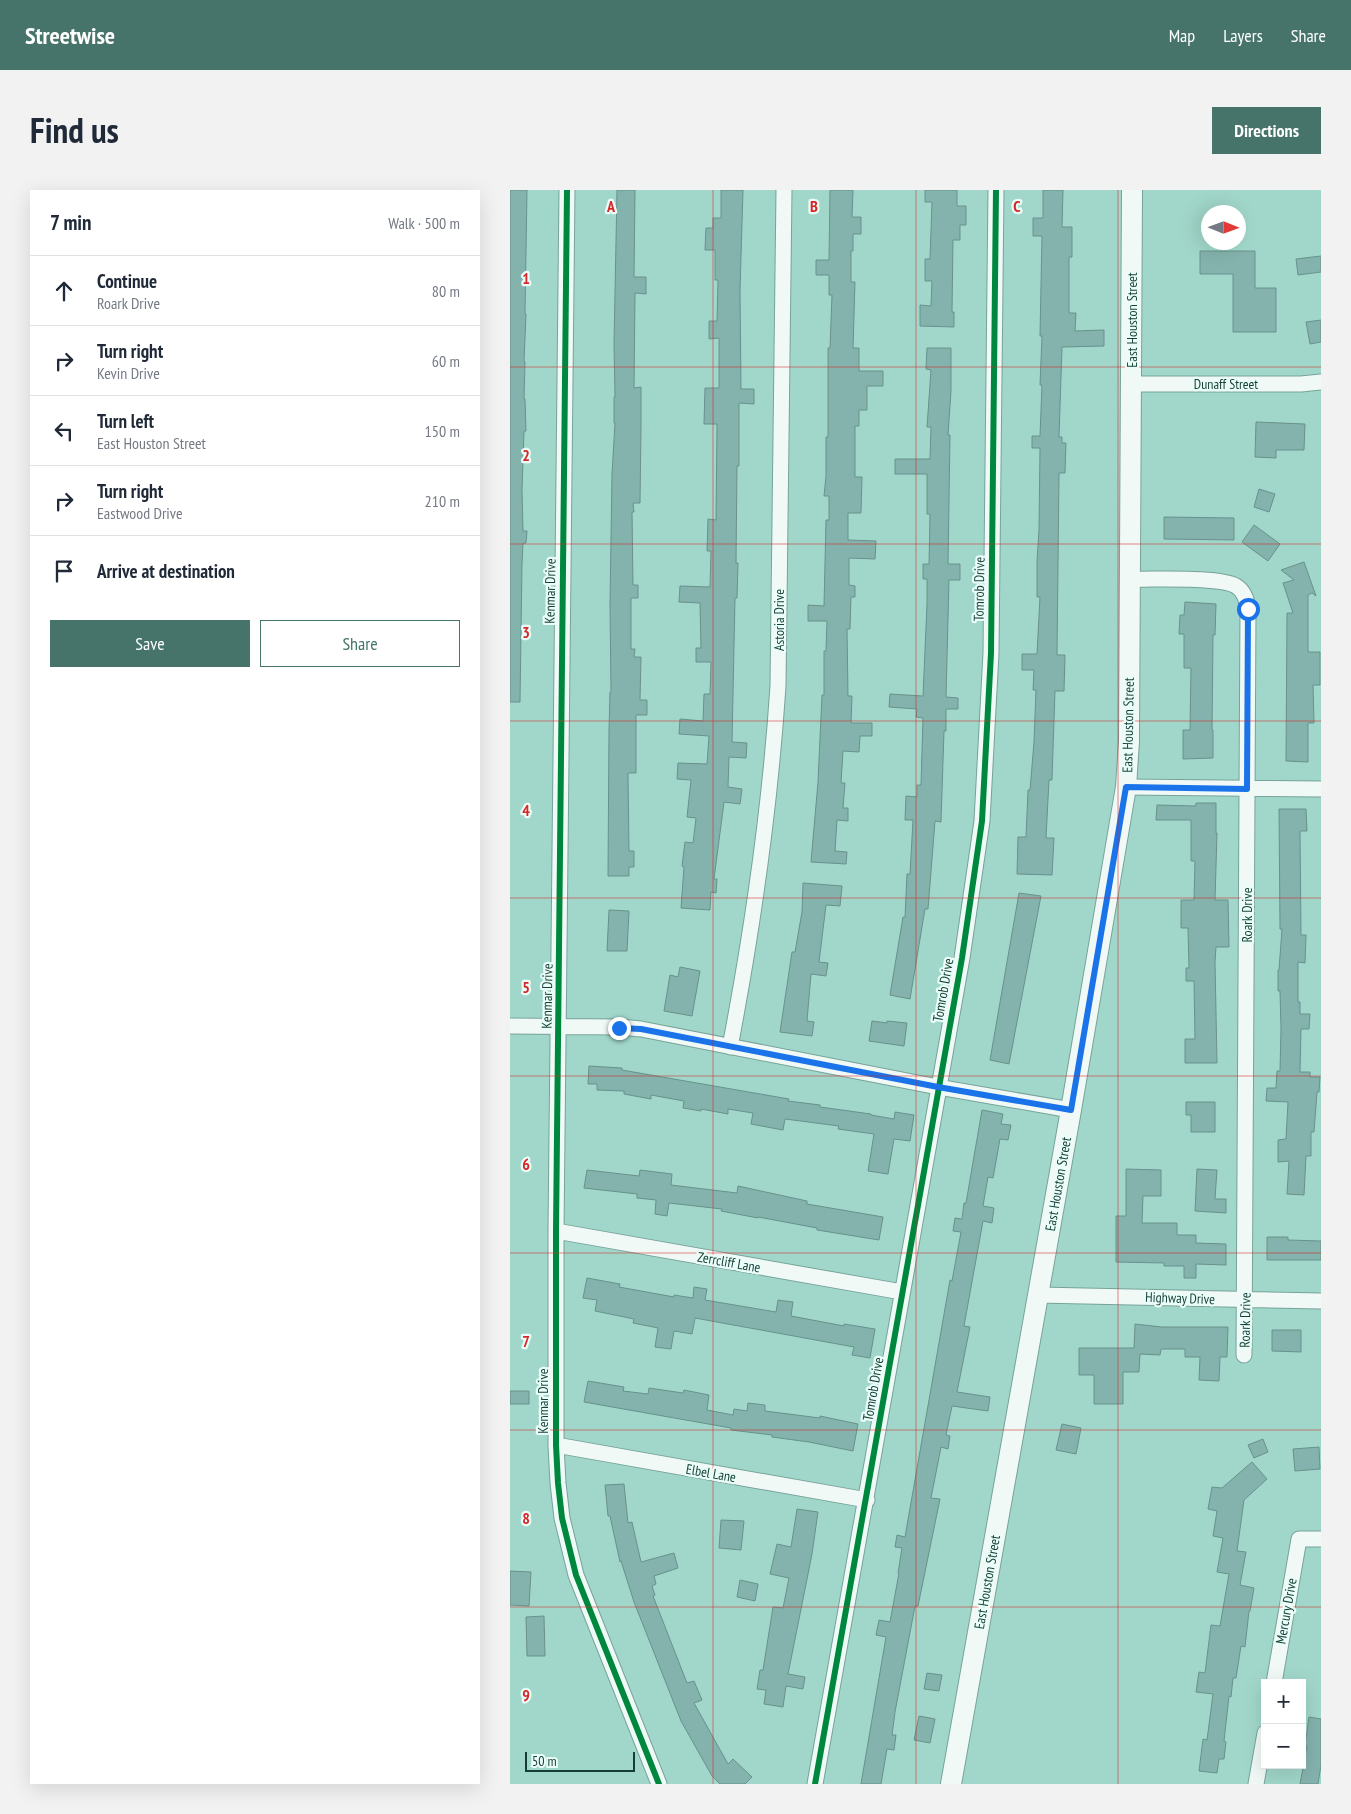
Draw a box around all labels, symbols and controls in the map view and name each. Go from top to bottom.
text: Streetwise [25,20,115,51]
text: Map [1169,24,1195,47]
text: Layers [1223,24,1263,47]
text: Share [1291,24,1326,47]
text: Find us [30,107,119,153]
button: Directions [1212,107,1321,154]
text: A [606,196,616,216]
text: B [810,196,818,216]
text: C [1013,196,1021,216]
north arrow [1201,205,1246,250]
text: 7 min [50,209,92,236]
text: Walk · 500 m [388,213,460,233]
text: 1 [522,268,530,288]
text: Continue [97,269,157,293]
street label: East Houston Street [1123,272,1141,368]
icon: ahead [50,277,78,305]
text: 80 m [432,281,460,301]
text: Roark Drive [97,293,160,313]
text: Turn right [97,339,163,363]
icon: right [50,347,78,375]
text: 60 m [432,351,460,371]
text: Kevin Drive [97,363,160,383]
street label: Dunaff Street [1194,375,1258,393]
text: Turn left [97,409,154,433]
icon: left [50,417,78,445]
text: 150 m [425,421,460,441]
text: East Houston Street [97,433,206,453]
text: 2 [522,445,530,465]
text: Turn right [97,479,163,503]
icon: right [50,487,78,515]
text: 210 m [425,491,460,511]
text: Eastwood Drive [97,503,183,523]
street label: Tomrob Drive [969,556,989,621]
icon: arrive [50,557,78,585]
street label: Kenmar Drive [540,558,560,624]
text: Arrive at destination [97,559,235,583]
street label: Astoria Drive [770,589,788,651]
route start [1237,598,1260,621]
button: Save [50,620,250,667]
button: Share [260,620,460,667]
text: 3 [522,622,530,642]
street label: East Houston Street [1118,677,1138,773]
text: 4 [522,800,530,820]
street label: Roark Drive [1238,887,1256,943]
street label: Tomrob Drive [929,957,957,1023]
street label: Kenmar Drive [537,963,557,1029]
text: 5 [522,977,530,997]
route end [608,1017,631,1040]
street label: East Houston Street [1041,1135,1075,1233]
text: 6 [522,1154,530,1174]
street label: Zerrcliff Lane [696,1248,762,1276]
street label: Highway Drive [1145,1288,1215,1308]
street label: Roark Drive [1236,1292,1254,1348]
text: 7 [522,1331,530,1351]
street label: Tomrob Drive [859,1356,887,1422]
street label: Kenmar Drive [534,1368,552,1434]
street label: Elbel Lane [685,1460,738,1486]
text: 8 [522,1508,530,1528]
street label: East Houston Street [970,1533,1004,1631]
street label: Mercury Drive [1271,1576,1301,1645]
map controls [1261,1679,1306,1769]
button: + [1261,1679,1306,1724]
text: 9 [522,1685,530,1705]
button: − [1261,1724,1306,1769]
scale bar [525,1749,635,1772]
text: 50 m [532,1752,557,1770]

